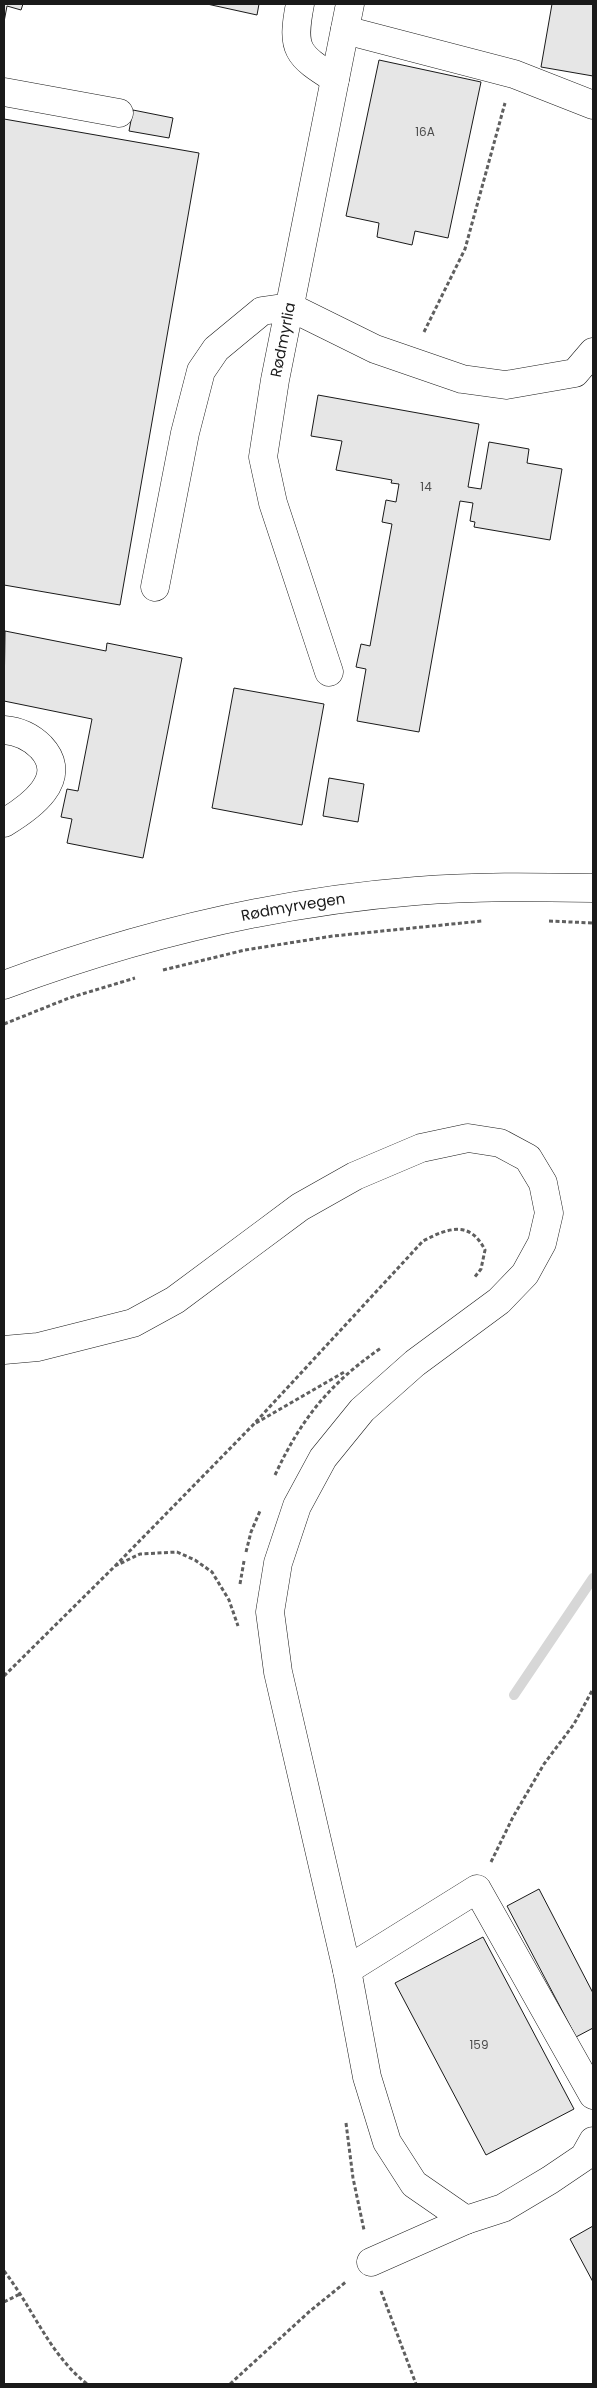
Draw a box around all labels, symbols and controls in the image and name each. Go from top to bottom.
house number: 16A [415,123,435,140]
street label: Rødmyrlia [265,300,300,379]
house number: 14 [420,478,432,495]
street label: Rødmyrvegen [239,888,346,926]
house number: 159 [470,2036,488,2053]

